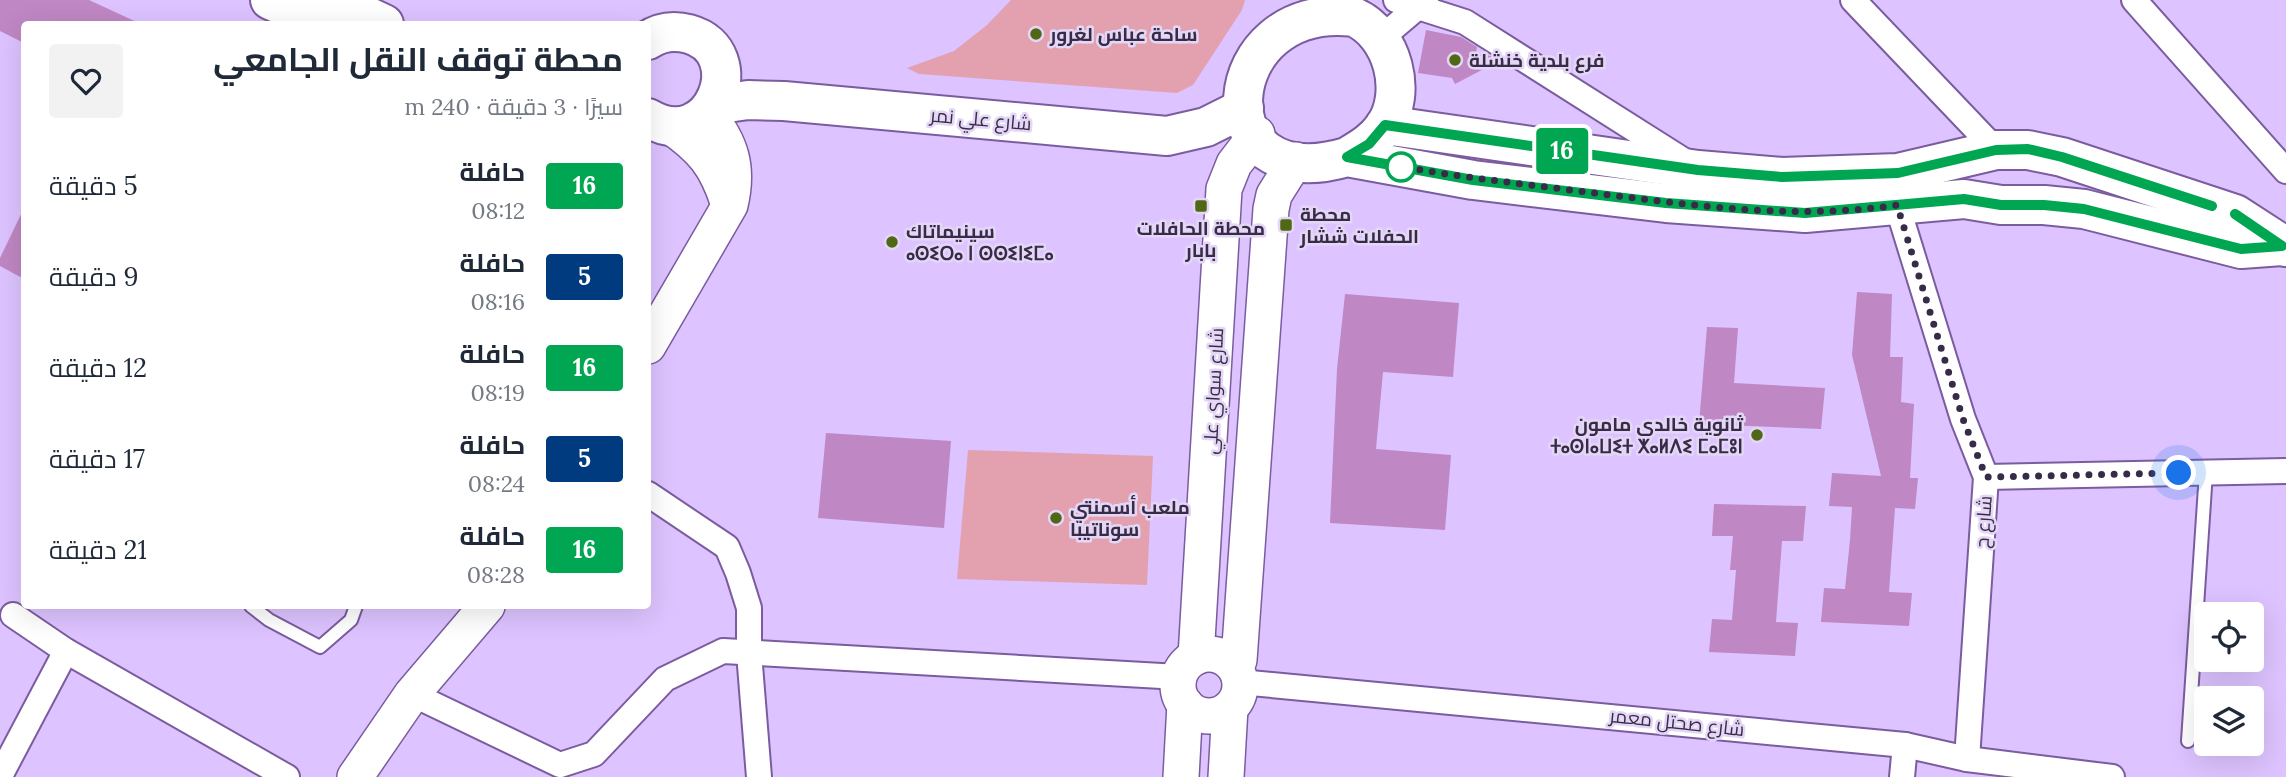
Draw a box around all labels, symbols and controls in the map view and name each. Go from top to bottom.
place label: ساحة عباس لغرور [1049,22,1198,46]
marker: ساحة عباس لغرور [1028,26,1044,42]
text: محطة توقف النقل الجامعي [213,38,623,80]
button: heart [49,44,123,118]
place label: فرع بلدية خنشلة [1469,48,1604,74]
marker: فرع بلدية خنشلة [1447,52,1463,68]
text: سيرًا · 3 دقيقة · 240 m [405,92,623,121]
street label: شارع علي نمر [928,103,1033,138]
line badge: 16 [1530,128,1594,174]
text: 16 [1550,135,1574,166]
unlabelled marker [1386,152,1416,182]
text: حافلة [460,155,525,188]
text: 5 دقيقة [49,169,138,202]
text: 16 [573,170,596,201]
text: 08:12 [471,196,525,225]
marker: محطة الحافلات بابار [1193,198,1209,214]
place label: محطة الحفلات ششار [1299,202,1419,248]
place label: محطة الحافلات بابار [1137,216,1265,262]
marker: محطة الحفلات ششار [1278,217,1294,233]
place label: سينيماتاك ⴰⵙⵉⵔⴰ ⵏ ⵙⵙⵉⵏⵉⵎⴰ [906,219,1054,265]
marker: سينيماتاك ⴰⵙⵉⵔⴰ ⵏ ⵙⵙⵉⵏⵉⵎⴰ [884,234,900,250]
text: حافلة [460,246,525,279]
text: 9 دقيقة [49,260,139,293]
text: 5 [578,261,591,292]
text: 08:16 [470,287,525,316]
street label: شارع سواي علي [1198,327,1231,455]
text: حافلة [460,337,525,370]
text: 12 دقيقة [49,351,147,384]
text: 16 [573,352,596,383]
text: 08:19 [470,378,525,407]
place label: ثانوية خالدي مامون ⵜⴰⵙⵏⴰⵡⵉⵜ ⵅⴰⵍⴷⵉ ⵎⴰⵎⵓⵏ [1550,412,1744,458]
marker: ثانوية خالدي مامون ⵜⴰⵙⵏⴰⵡⵉⵜ ⵅⴰⵍⴷⵉ ⵎⴰⵎⵓⵏ [1749,427,1765,443]
text: حافلة [460,428,525,461]
text: 17 دقيقة [49,442,145,475]
text: 5 [578,443,591,474]
your location [2161,455,2196,490]
text: 08:24 [468,469,525,498]
place label: ملعب أسمنتي سوناتيبا [1070,494,1190,541]
street label: شارع ح [1969,495,1999,549]
marker: ملعب أسمنتي سوناتيبا [1048,510,1064,526]
text: حافلة [460,519,525,552]
text: 21 دقيقة [49,533,147,566]
text: 16 [573,534,596,565]
text: 08:28 [467,560,525,589]
map controls [2194,602,2264,756]
button: locate [2194,602,2264,672]
button: layers [2194,686,2264,756]
street label: شارع صحتل معمر [1607,703,1746,743]

